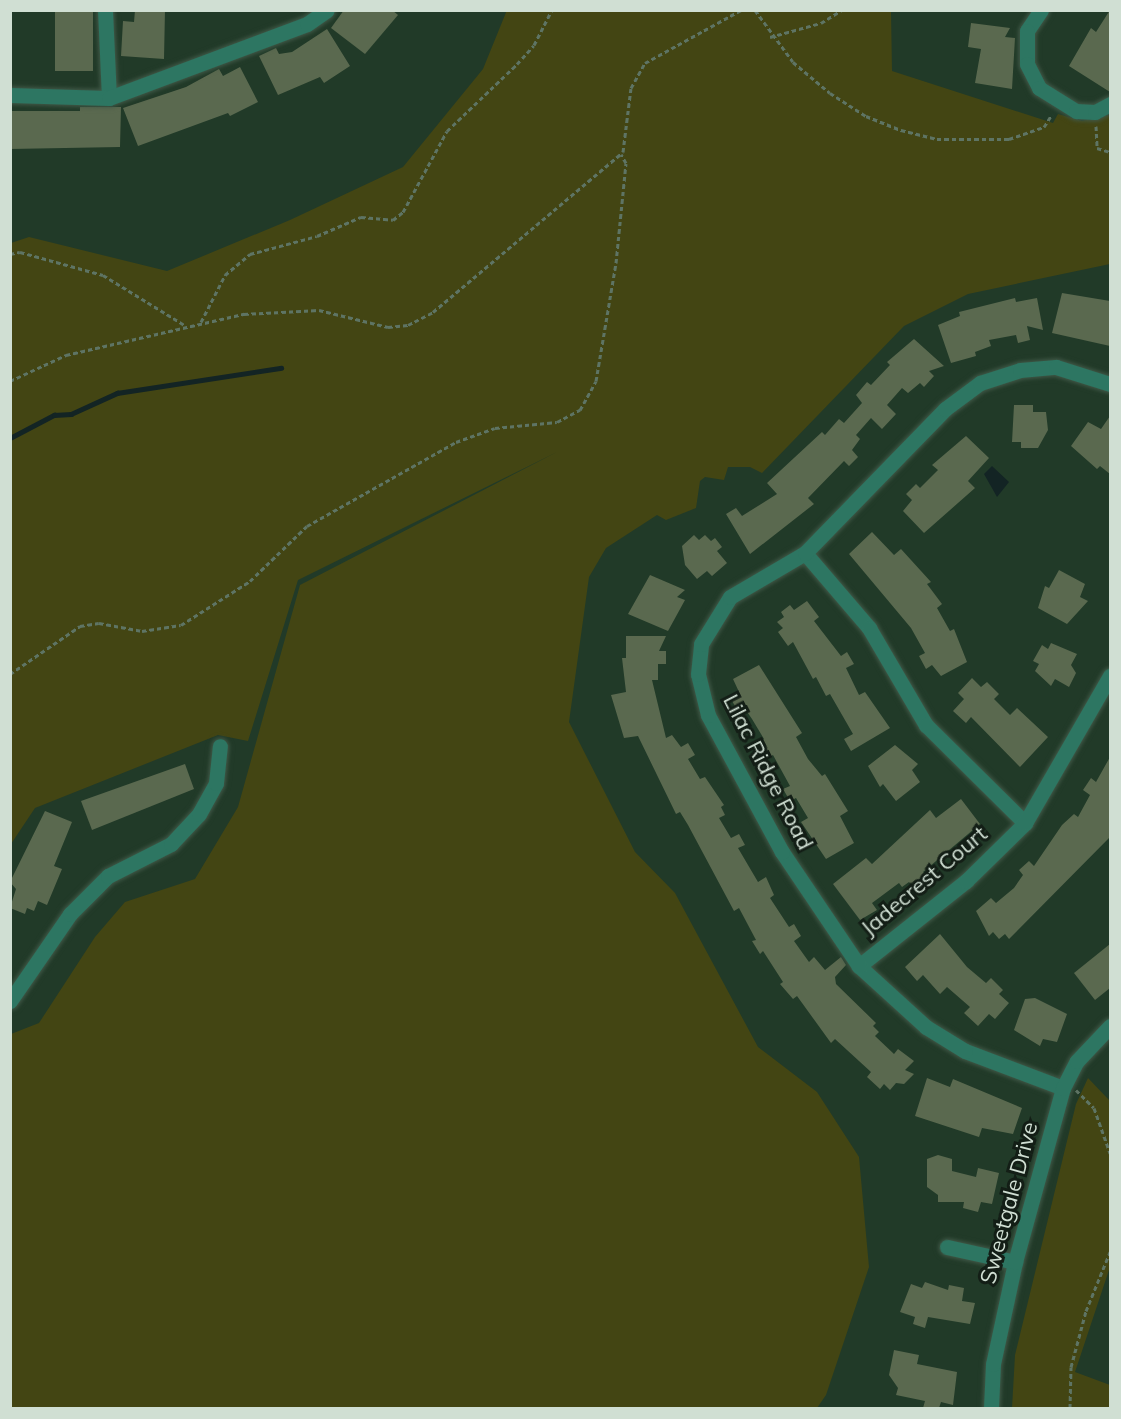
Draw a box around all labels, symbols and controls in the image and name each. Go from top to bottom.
street label: Lilac Ridge Road [717,690,819,854]
street label: Jadecrest Court [856,821,992,941]
street label: Sweetgale Drive [975,1119,1043,1287]

